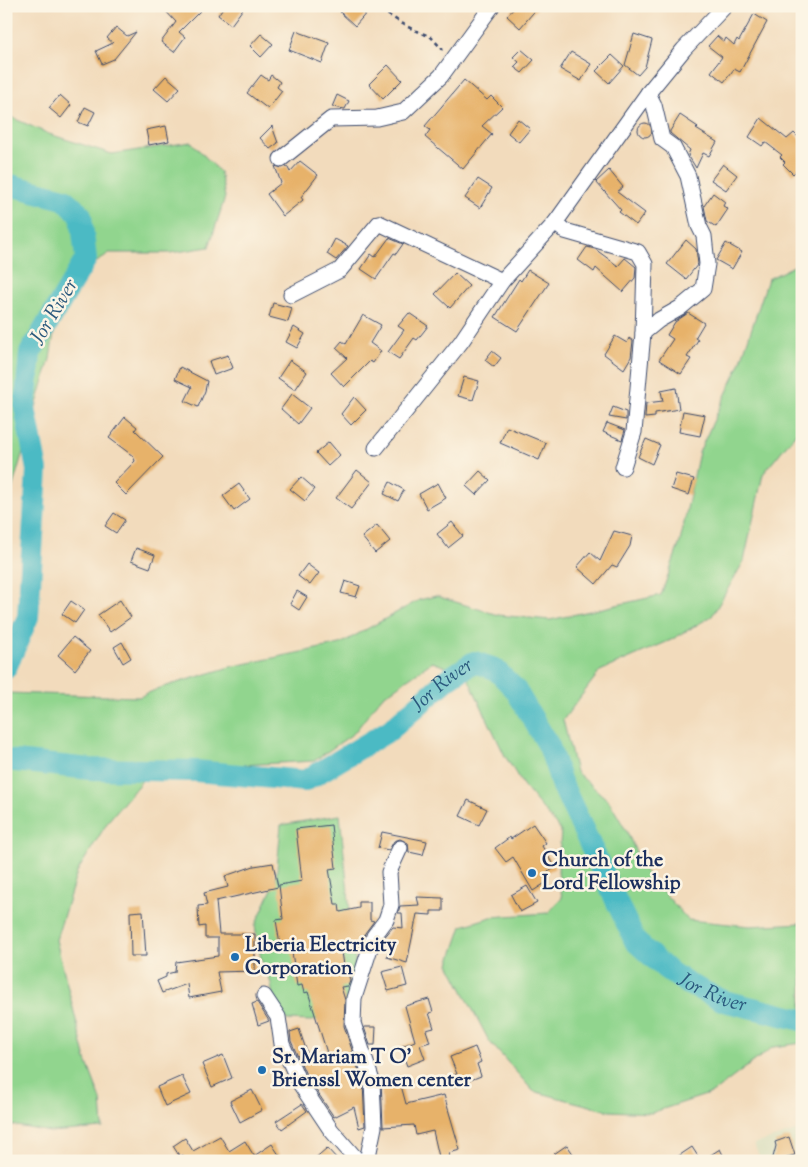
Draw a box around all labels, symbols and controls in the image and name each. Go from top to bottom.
water label: Jor River [23,273,87,352]
water label: Jor River [404,651,480,720]
place label: Church of the Lord Fellowship [542,847,681,899]
marker: Church of the Lord Fellowship [526,867,538,879]
place label: Liberia Electricity Corporation [245,932,397,984]
marker: Liberia Electricity Corporation [229,951,241,963]
water label: Jor River [670,965,750,1021]
place label: Sr. Mariam T O' Brienssl Women center [272,1044,471,1096]
marker: Sr. Mariam T O' Brienssl Women center [256,1064,268,1076]

